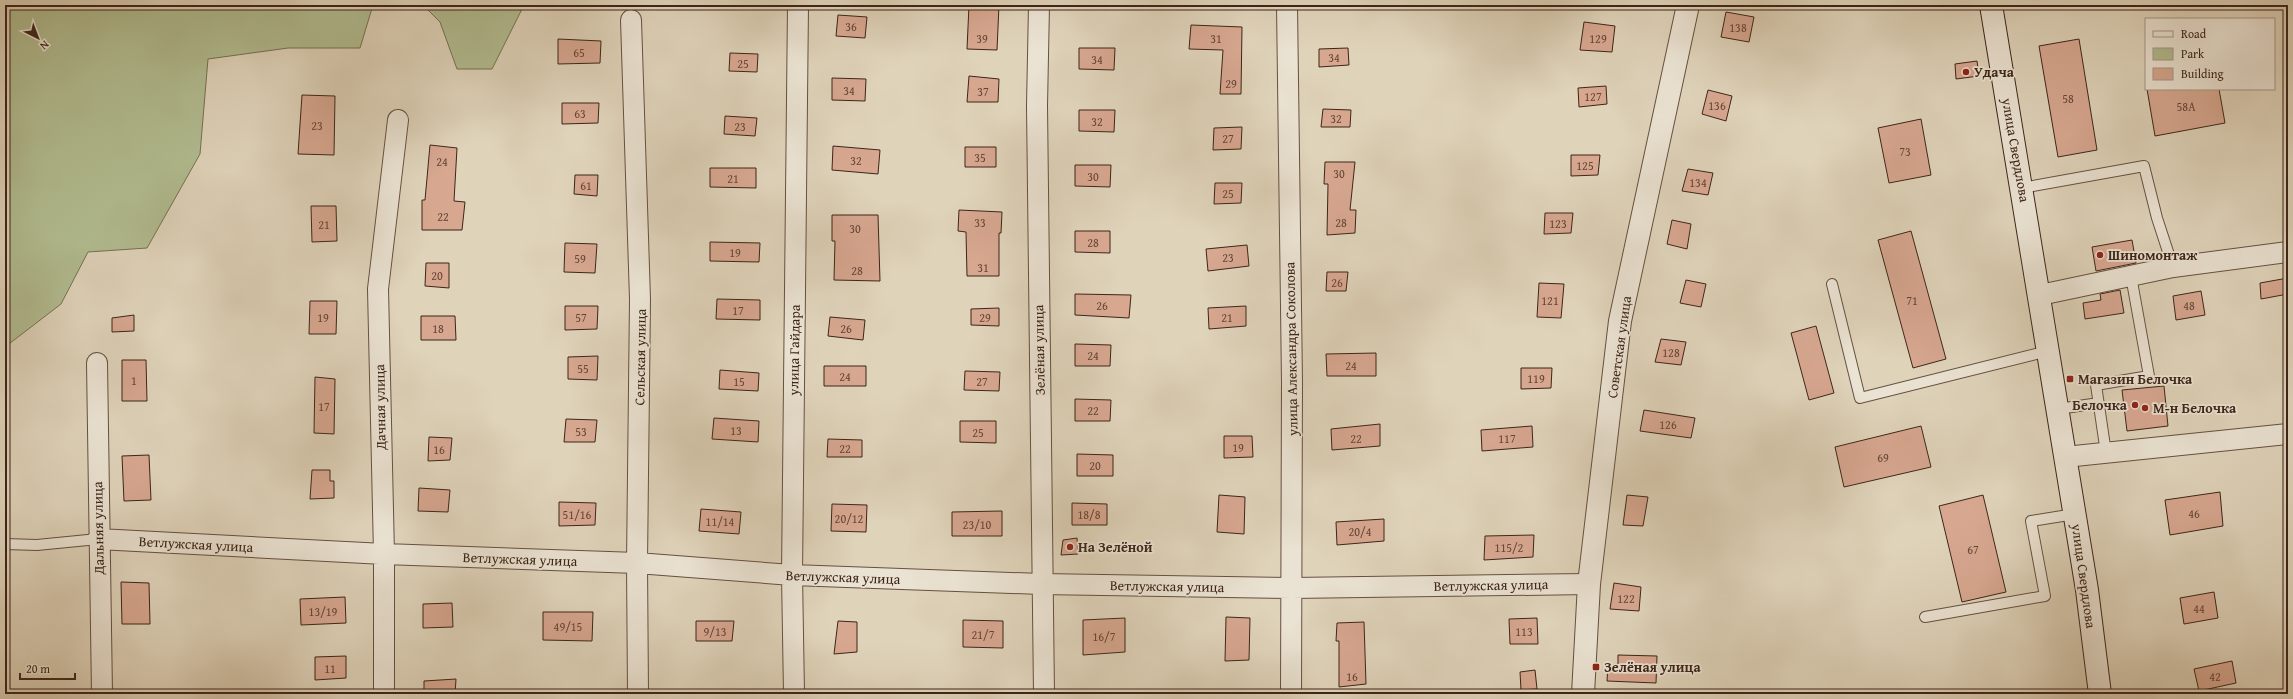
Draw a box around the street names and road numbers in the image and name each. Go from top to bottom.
street label: улица Свердлова [1997,95,2035,204]
street label: улица Александра Соколова [1279,261,1303,437]
street label: Советская улица [1602,294,1636,399]
street label: улица Гайдара [783,304,805,397]
street label: Зелёная улица [1028,304,1050,396]
street label: Сельская улица [629,308,651,405]
street label: Дачная улица [369,364,391,451]
street label: Дальняя улица [87,481,109,576]
street label: улица Свердлова [2067,521,2101,630]
street label: Ветлужская улица [138,531,254,557]
street label: Ветлужская улица [462,547,578,571]
street label: Ветлужская улица [785,565,901,589]
street label: Ветлужская улица [1434,574,1549,596]
street label: Ветлужская улица [1110,575,1225,597]

